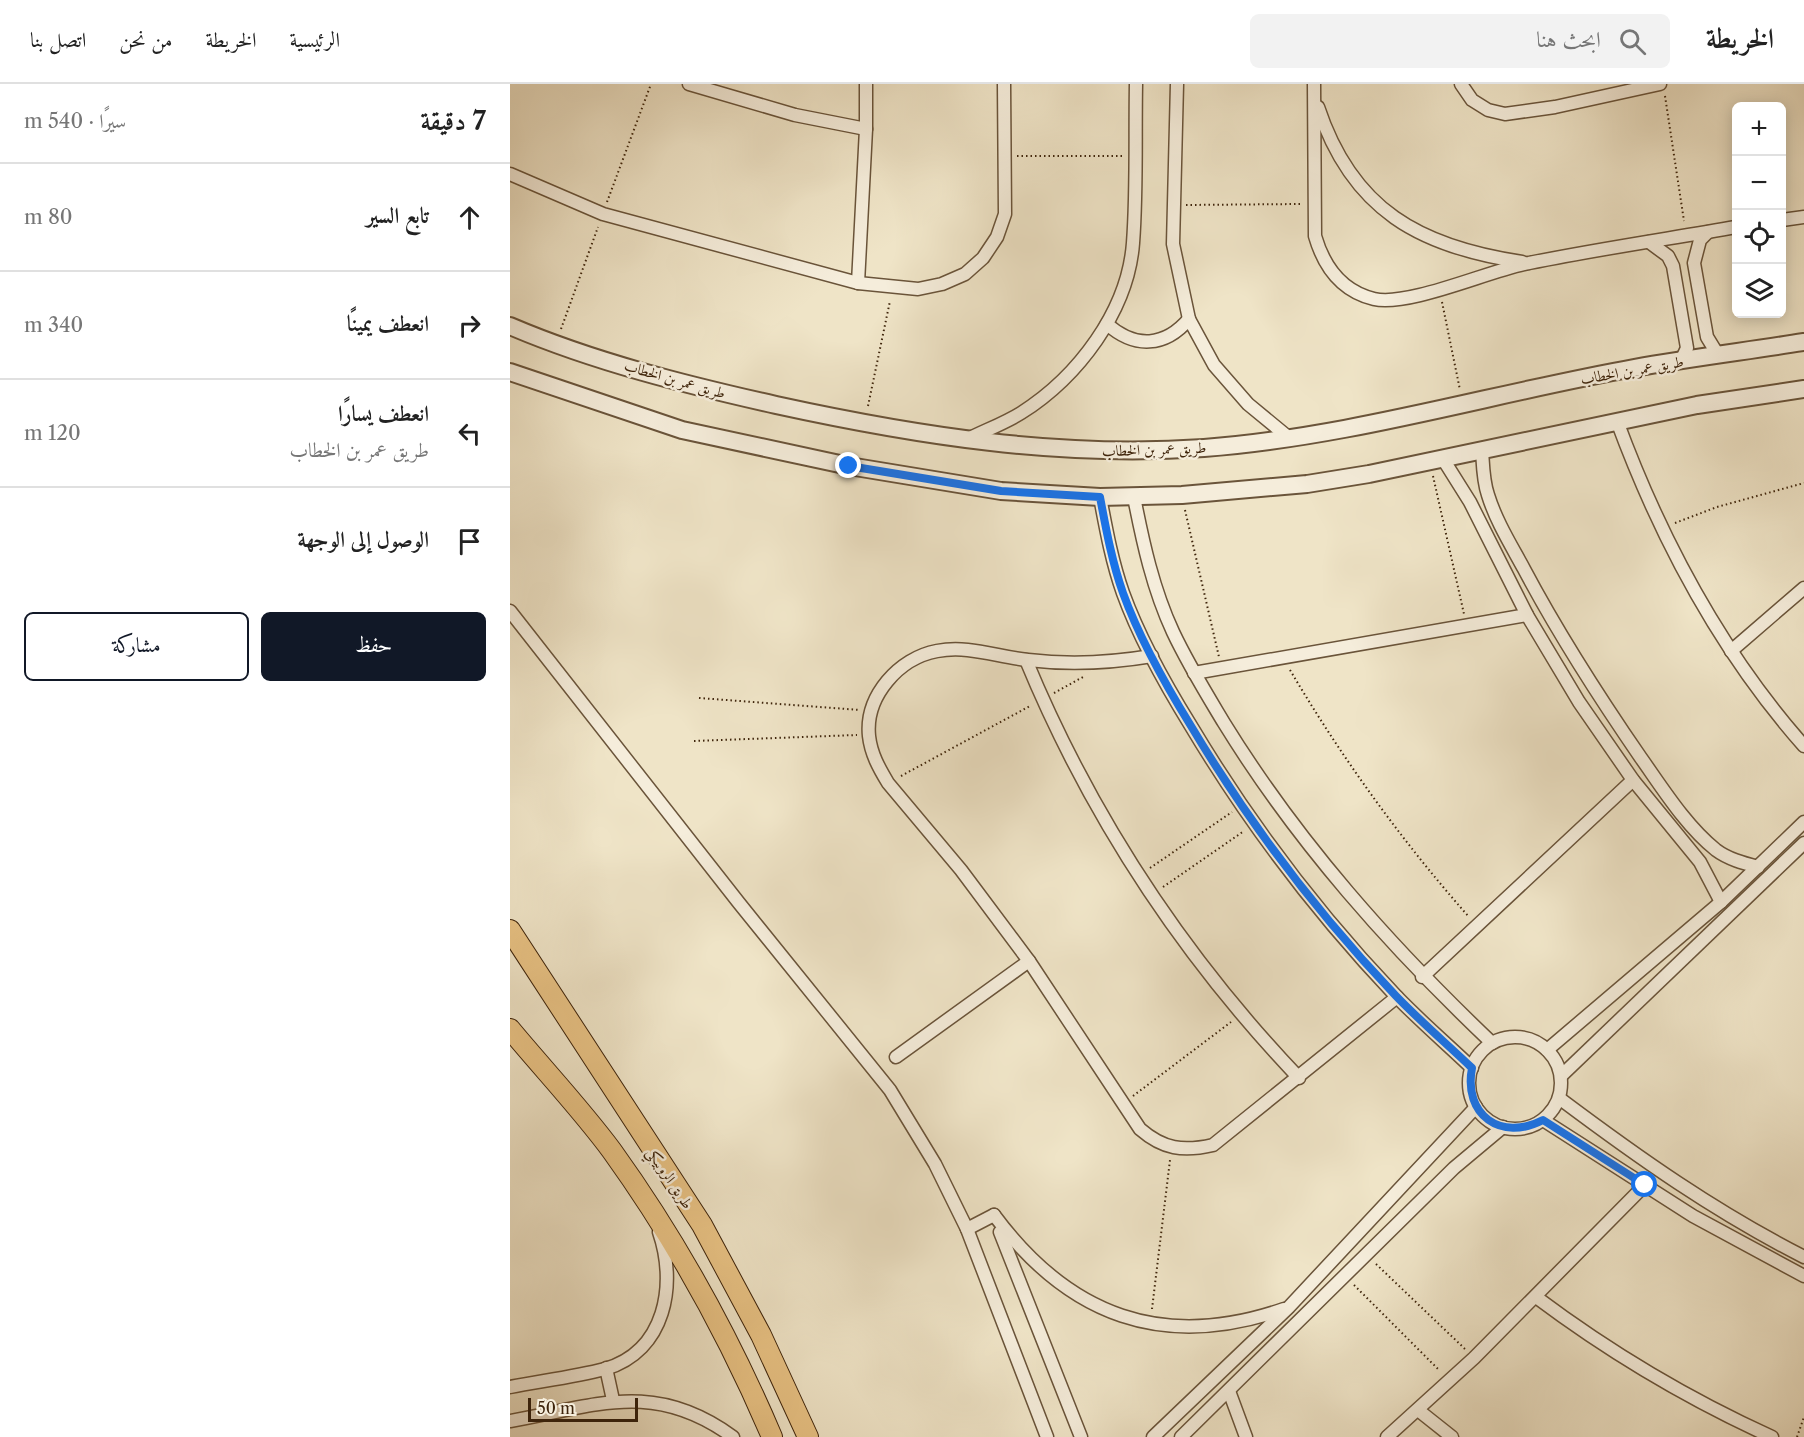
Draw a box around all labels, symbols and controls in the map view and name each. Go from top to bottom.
search box [1250,14,1670,68]
text: الخريطة [1706,21,1774,55]
icon: search [1616,25,1649,58]
text: ابحث هنا [1536,26,1601,53]
text: اتصل بنا [30,27,86,52]
text: من نحن [119,27,172,52]
text: الخريطة [205,27,257,52]
text: الرئيسية [290,27,340,52]
map controls [1732,102,1786,318]
button: + [1732,102,1786,156]
text: 7 دقيقة [421,105,486,137]
text: سيرًا · 540 m [24,109,126,133]
button: − [1732,156,1786,210]
icon: ahead [453,201,486,234]
text: تابع السير [366,202,429,229]
text: 80 m [24,205,73,229]
button: locate [1732,210,1786,264]
button: layers [1732,264,1786,318]
icon: right [453,309,486,342]
text: انعطف يمينًا [347,310,429,337]
text: 340 m [24,313,83,337]
street label: طريق عمر بن الخطاب [1579,352,1685,389]
street label: طريق عمر بن الخطاب [622,355,728,404]
text: انعطف يسارًا [338,400,429,427]
icon: left [453,417,486,450]
text: 120 m [24,421,81,445]
text: طريق عمر بن الخطاب [289,438,429,462]
street label: طريق عمر بن الخطاب [1101,438,1207,461]
route end [835,452,861,478]
icon: arrive [453,525,486,558]
text: الوصول إلى الوجهة [297,526,429,553]
button: مشاركة [24,612,249,681]
button: حفظ [261,612,486,681]
street label: طريق الروبيكي [638,1144,697,1215]
route start [1631,1171,1657,1197]
scale bar [528,1395,638,1422]
text: 50 m [537,1398,575,1418]

